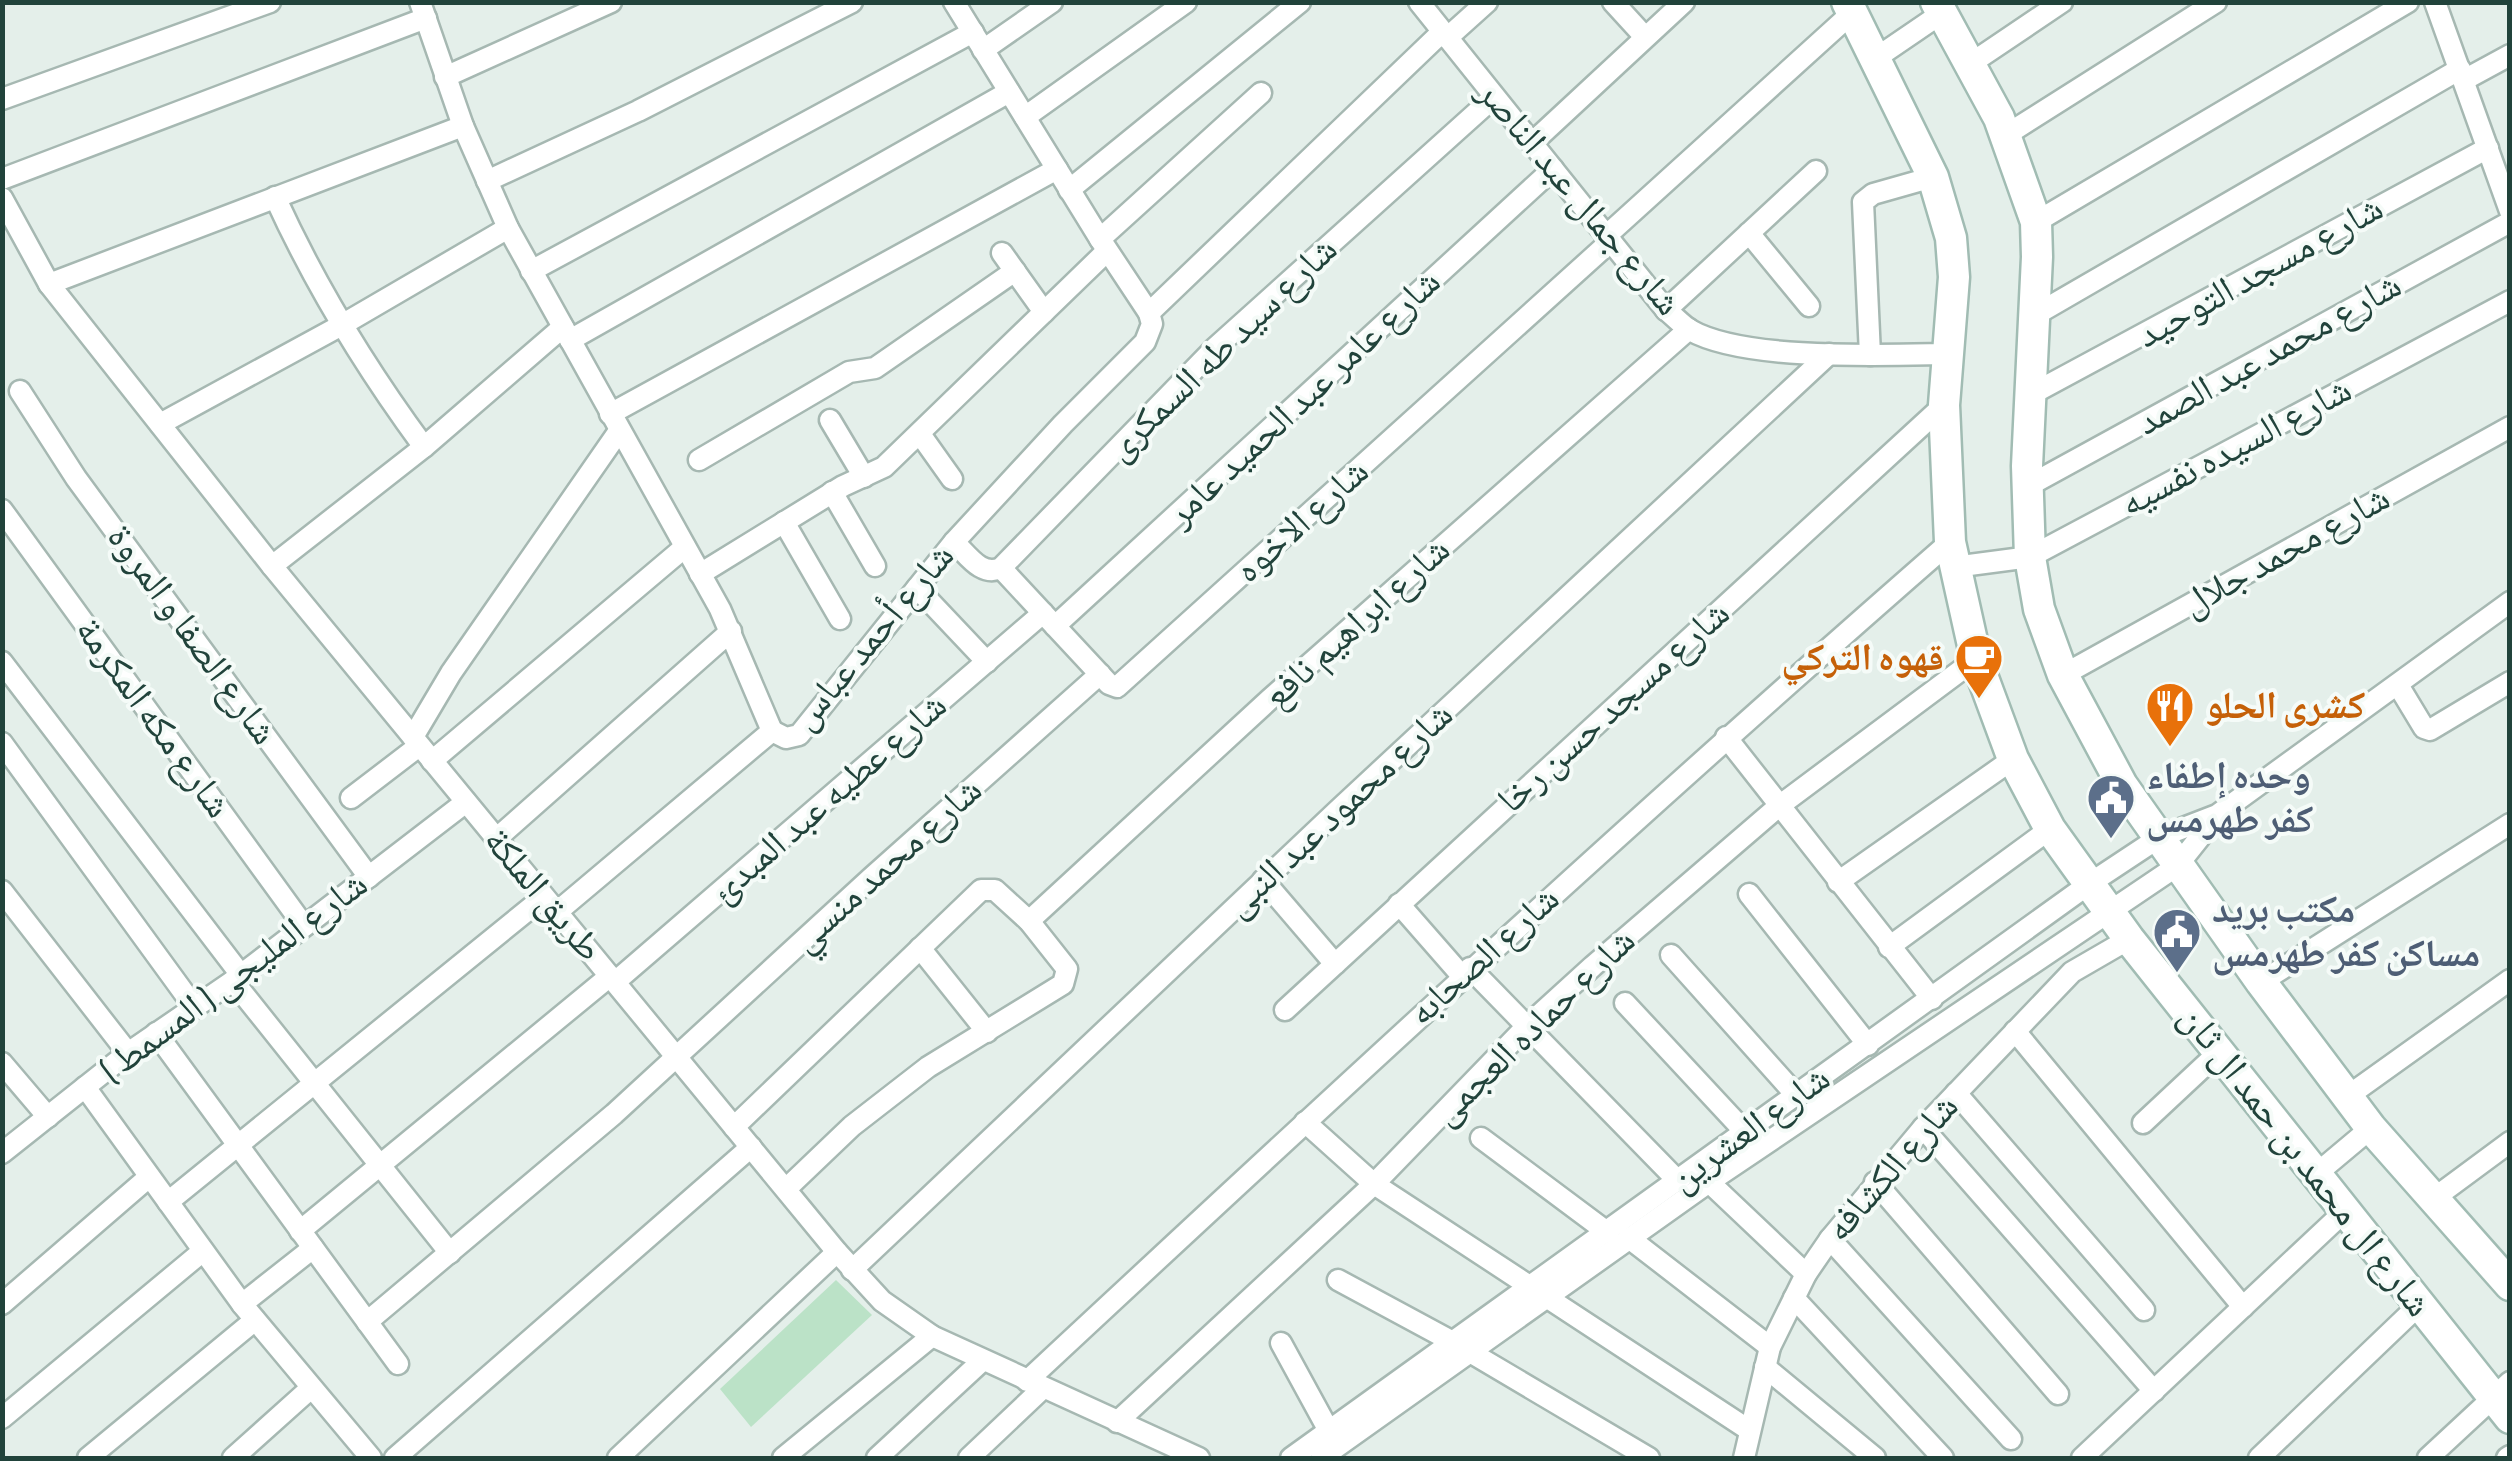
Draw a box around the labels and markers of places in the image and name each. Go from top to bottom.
cafe icon: قهوه التركي [1953,632,2005,700]
place label: قهوه التركي [1781,636,1944,686]
restaurant icon: كشرى الحلو [2144,680,2196,748]
place label: كشرى الحلو [2205,684,2365,729]
place label: وحده إطفاء كفر طهرمس [2146,754,2313,843]
public building icon: وحده إطفاء كفر طهرمس [2085,772,2137,840]
place label: مكتب بريد مساكن كفر طهرمس [2212,888,2480,977]
public building icon: مكتب بريد مساكن كفر طهرمس [2151,906,2203,974]

